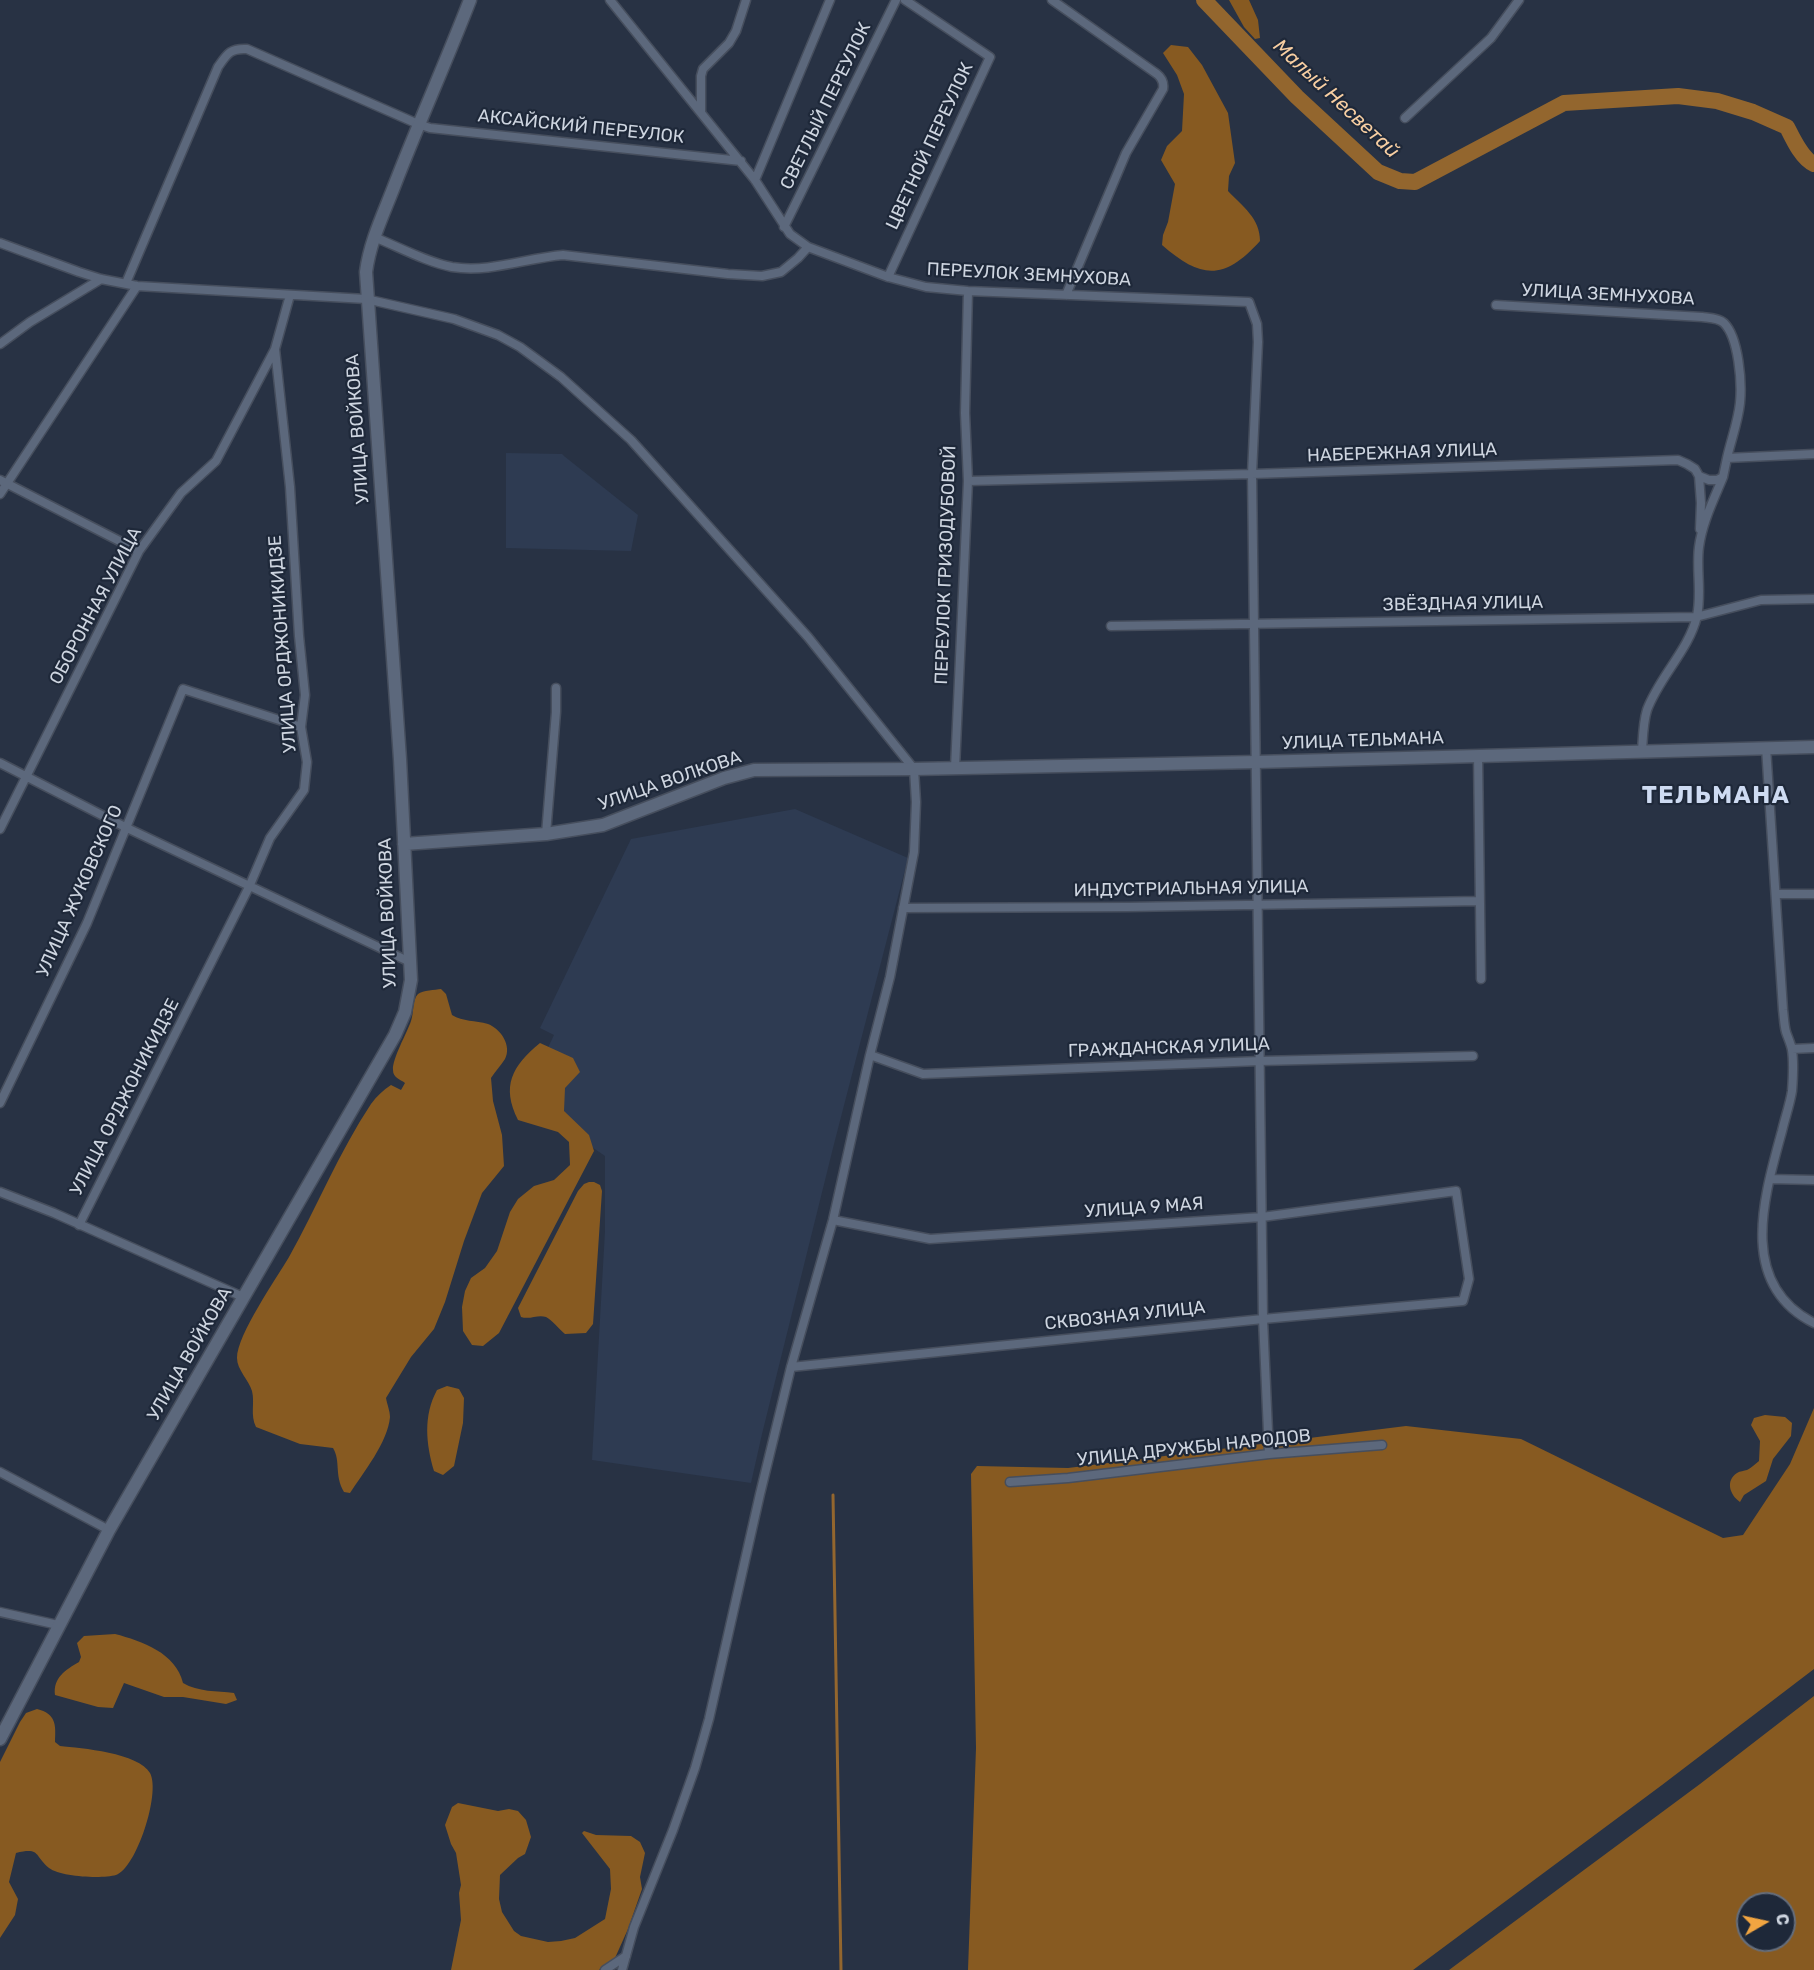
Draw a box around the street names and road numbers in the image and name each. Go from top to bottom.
street label: СВЕТЛЫЙ ПЕРЕУЛОК [776,19,876,193]
street label: ЦВЕТНОЙ ПЕРЕУЛОК [882,59,978,233]
street label: АКСАЙСКИЙ ПЕРЕУЛОК [477,105,685,149]
street label: ПЕРЕУЛОК ЗЕМНУХОВА [926,259,1132,291]
street label: УЛИЦА ЗЕМНУХОВА [1521,280,1695,310]
street label: УЛИЦА ВОЙКОВА [342,353,374,505]
street label: НАБЕРЕЖНАЯ УЛИЦА [1307,439,1497,467]
street label: ПЕРЕУЛОК ГРИЗОДУБОВОЙ [931,445,961,685]
street label: ОБОРОННАЯ УЛИЦА [45,524,147,688]
street label: УЛИЦА ОРДЖОНИКИДЗЕ [265,534,301,754]
street label: ЗВЁЗДНАЯ УЛИЦА [1383,592,1543,616]
street label: УЛИЦА ТЕЛЬМАНА [1282,727,1444,755]
street label: УЛИЦА ВОЛКОВА [596,746,744,816]
street label: УЛИЦА ЖУКОВСКОГО [32,802,128,980]
street label: УЛИЦА ВОЙКОВА [375,837,401,989]
street label: ИНДУСТРИАЛЬНАЯ УЛИЦА [1073,876,1309,902]
street label: УЛИЦА ОРДЖОНИКИДЗЕ [66,995,184,1199]
street label: ГРАЖДАНСКАЯ УЛИЦА [1068,1034,1270,1062]
street label: УЛИЦА 9 МАЯ [1084,1193,1204,1223]
street label: УЛИЦА ВОЙКОВА [143,1283,237,1425]
street label: СКВОЗНАЯ УЛИЦА [1044,1297,1206,1335]
street label: УЛИЦА ДРУЖБЫ НАРОДОВ [1076,1425,1312,1471]

